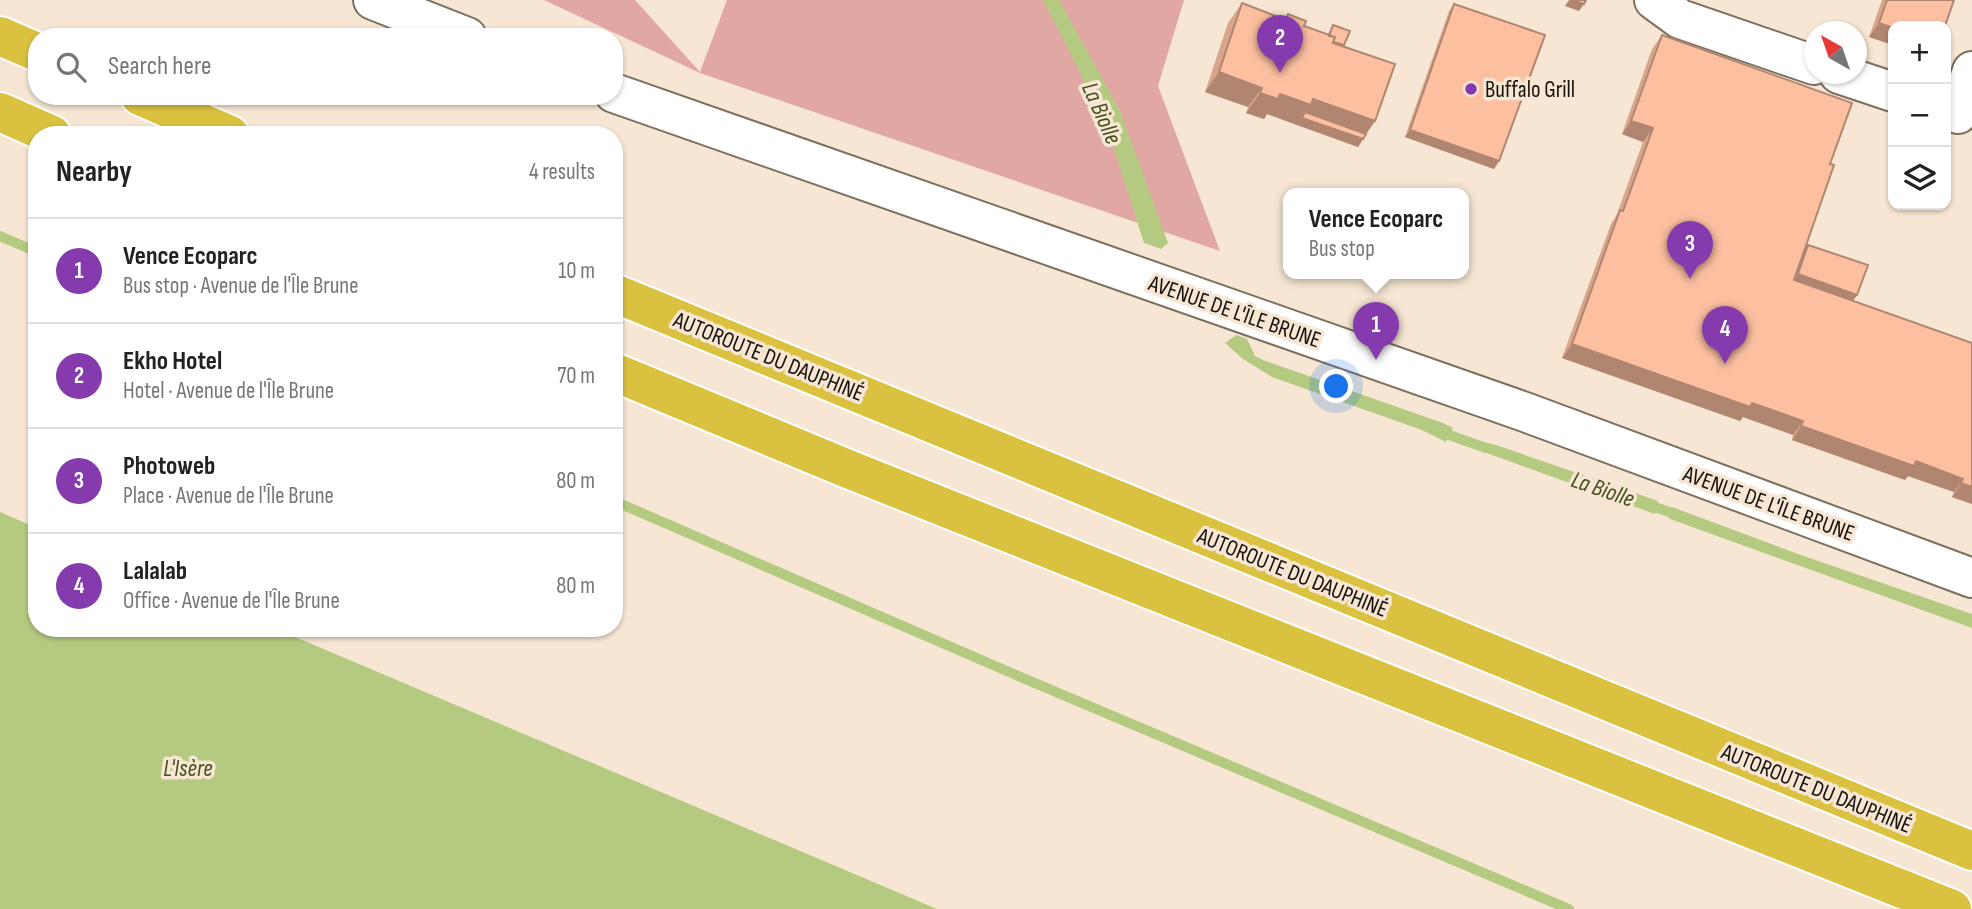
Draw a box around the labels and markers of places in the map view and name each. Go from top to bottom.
pin: 2 [1257,15,1303,73]
place label: Buffalo Grill [1485,76,1575,104]
marker: Buffalo Grill [1463,81,1479,97]
pin: 3 [1667,221,1713,279]
pin: 1 [1353,302,1399,360]
pin: 4 [1702,306,1748,364]

